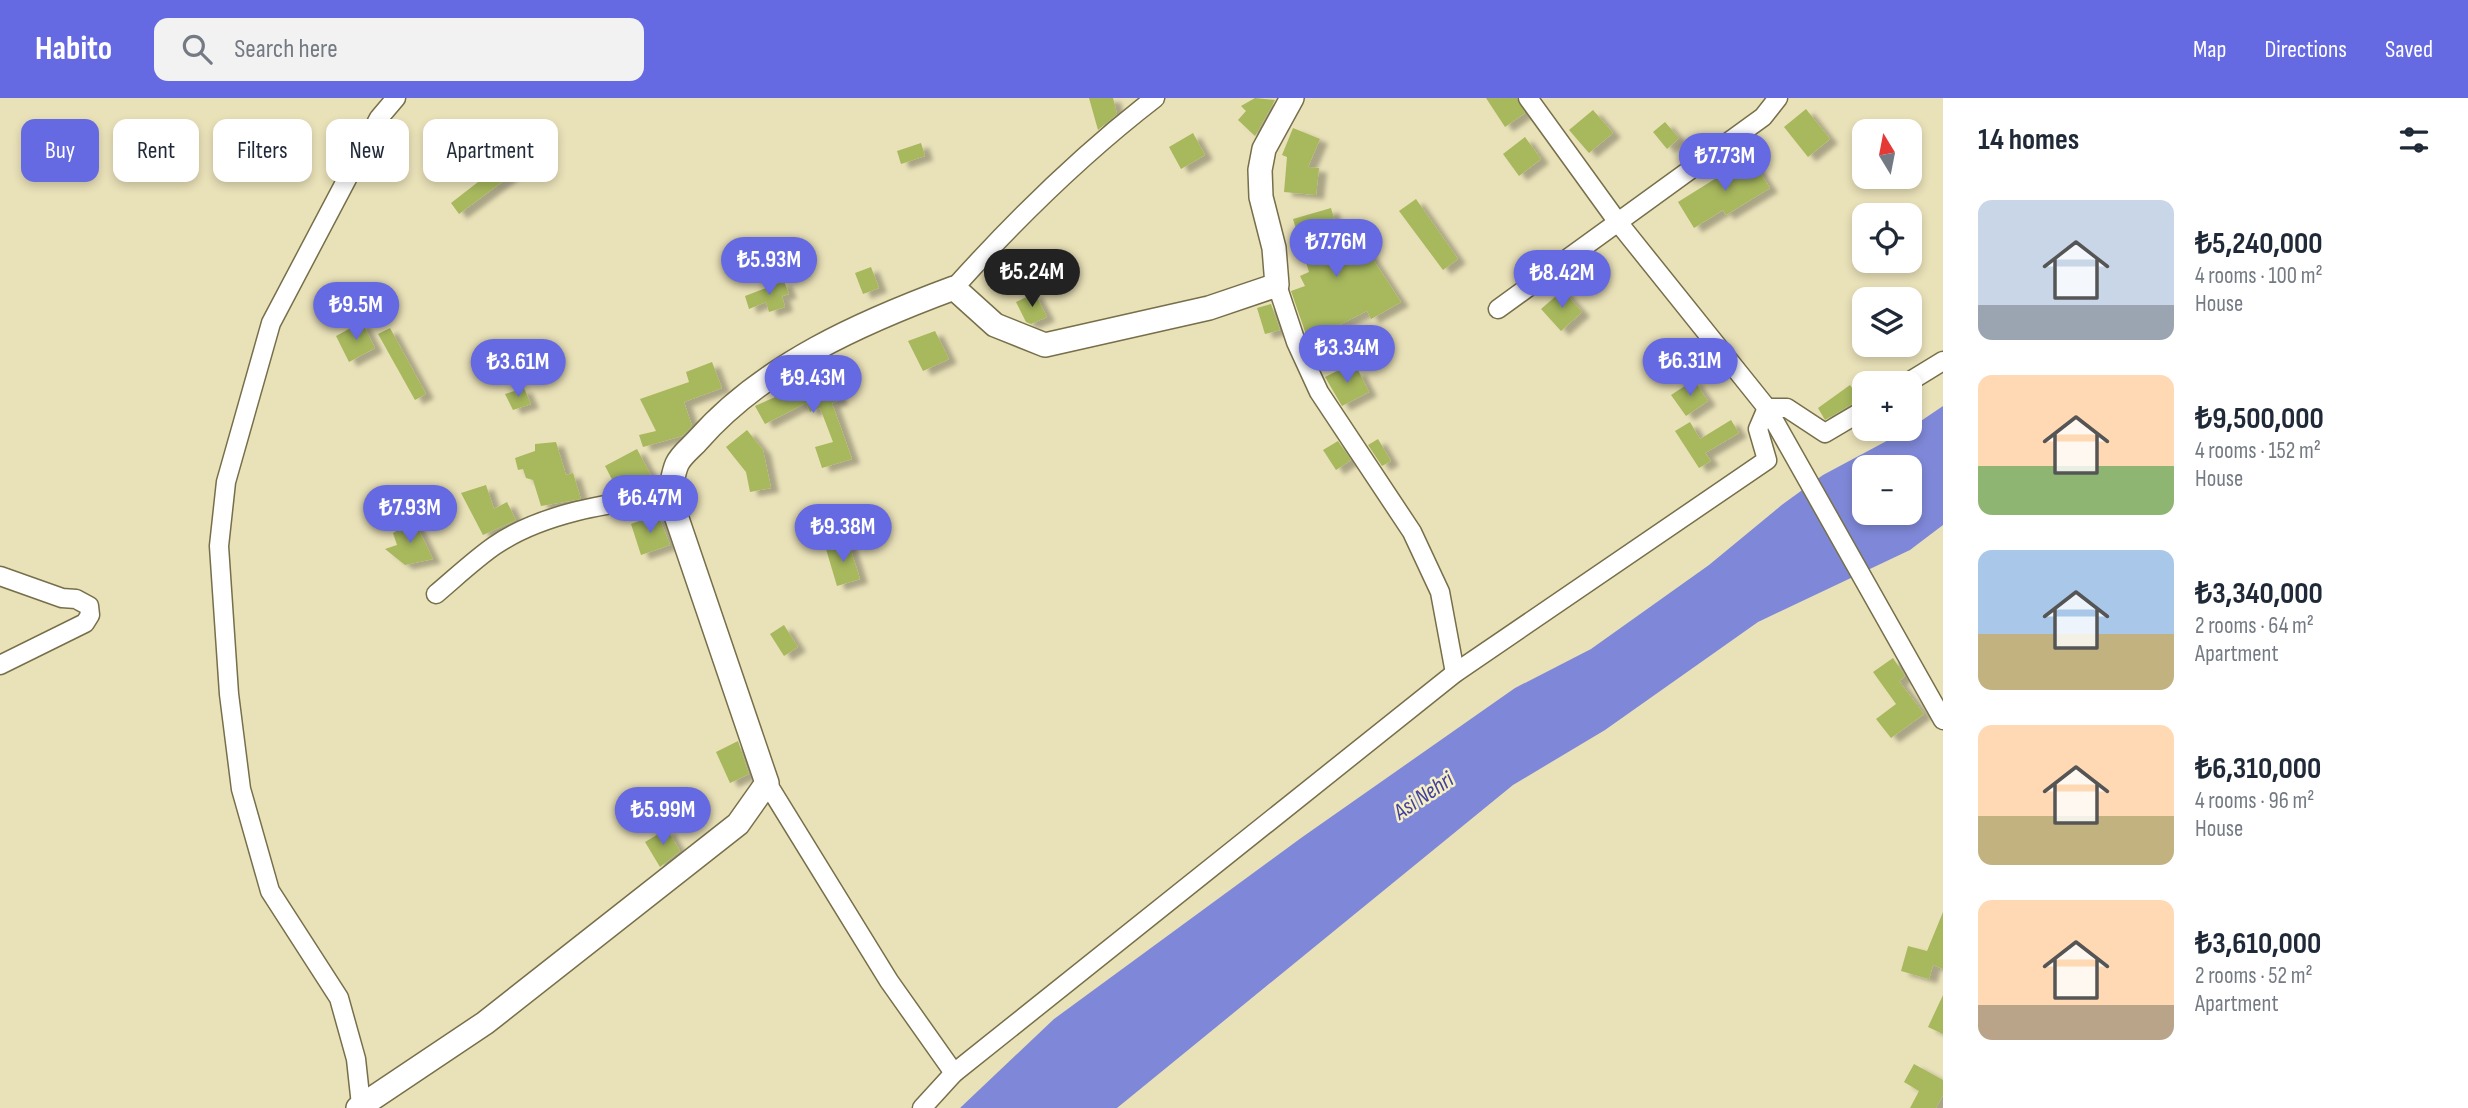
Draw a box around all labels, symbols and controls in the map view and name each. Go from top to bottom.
search box [154,18,644,81]
text: Habito [35,29,112,69]
icon: search [178,30,216,68]
text: Search here [234,34,338,65]
text: Map [2193,35,2226,64]
text: Directions [2264,35,2347,64]
text: Saved [2385,35,2433,64]
chip: Buy [21,119,99,182]
chip: Rent [113,119,199,182]
chip: Filters [213,119,312,182]
chip: New [326,119,409,182]
chip: Apartment [423,119,558,182]
north arrow [1852,119,1922,189]
map controls [1852,119,1922,525]
icon: filters [2395,121,2433,159]
text: 14 homes [1978,122,2079,158]
pin: ₺7.73M [1668,134,1782,193]
text: ₺7.73M [1695,142,1755,170]
button: locate [1852,203,1922,273]
pin: ₺7.76M [1279,220,1393,279]
text: ₺5,240,000 [2195,226,2323,262]
text: ₺7.76M [1306,228,1366,256]
icon: home [2034,228,2118,312]
pin: ₺5.93M [712,238,826,297]
text: ₺5.93M [737,246,801,274]
pin: ₺5.24M [975,250,1089,309]
pin: ₺8.42M [1505,250,1619,310]
text: ₺5.24M [1000,258,1064,286]
text: ₺8.42M [1530,259,1594,287]
text: 4 rooms · 100 m² [2195,262,2323,290]
pin: ₺9.5M [307,282,405,342]
button: layers [1852,287,1922,357]
text: House [2195,290,2243,318]
text: ₺9.5M [329,291,383,319]
pin: ₺3.34M [1290,326,1404,385]
text: ₺3.34M [1315,334,1379,362]
pin: ₺6.31M [1633,338,1747,398]
pin: ₺3.61M [461,340,575,399]
text: ₺6.31M [1659,347,1721,375]
text: ₺3.61M [487,348,549,376]
pin: ₺9.43M [756,356,870,415]
text: ₺9.43M [781,364,845,392]
button: + [1852,371,1922,441]
text: ₺9,500,000 [2195,401,2324,437]
icon: home [2034,403,2118,487]
text: 4 rooms · 152 m² [2195,437,2321,465]
button: − [1852,455,1922,525]
text: House [2195,465,2243,493]
pin: ₺6.47M [593,476,707,535]
text: ₺6.47M [618,484,682,512]
pin: ₺7.93M [353,486,467,545]
text: ₺7.93M [379,494,441,522]
pin: ₺9.38M [786,504,900,564]
text: ₺9.38M [811,513,875,541]
text: ₺3,340,000 [2195,576,2323,612]
icon: home [2034,578,2118,662]
text: 2 rooms · 64 m² [2195,612,2314,640]
text: Apartment [2195,640,2279,668]
text: ₺6,310,000 [2195,751,2321,787]
icon: home [2034,753,2118,837]
water label: Asi Nehri [1387,765,1460,827]
text: 4 rooms · 96 m² [2195,787,2314,815]
pin: ₺5.99M [606,788,720,847]
text: ₺5.99M [631,796,695,824]
text: House [2195,815,2243,843]
text: ₺3,610,000 [2195,926,2321,962]
icon: home [2034,928,2118,1012]
text: 2 rooms · 52 m² [2195,962,2313,990]
text: Apartment [2195,990,2279,1018]

